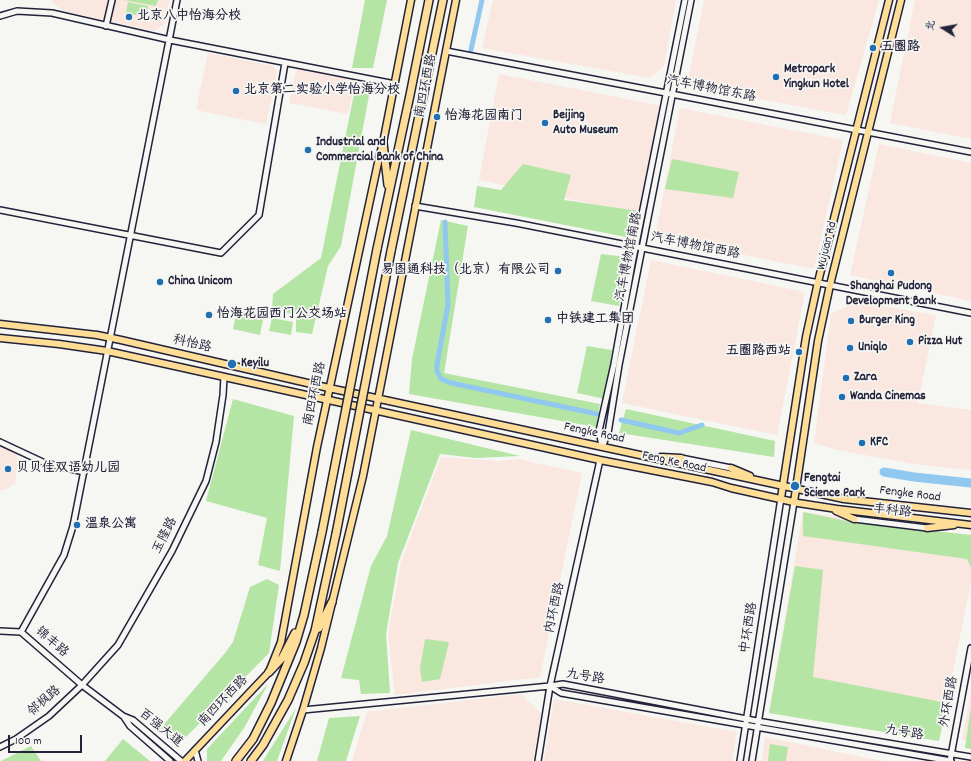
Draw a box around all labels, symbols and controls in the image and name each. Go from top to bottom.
north arrow [923,8,963,48]
place label: 北京八中怡海分校 [137,9,241,25]
marker: 北京八中怡海分校 [124,12,134,22]
text: 北 [922,19,940,33]
place label: 五圈路 [881,40,920,56]
marker: 五圈路 [868,43,878,53]
street label: 南四环西路 [413,53,441,119]
place label: Metropark Yingkun Hotel [784,62,849,93]
marker: Metropark Yingkun Hotel [771,72,781,82]
street label: 汽车博物馆东路 [665,74,757,106]
place label: 北京第二实验小学怡海分校 [244,83,400,99]
marker: 北京第二实验小学怡海分校 [231,86,241,96]
place label: Beijing Auto Museum [553,108,618,139]
place label: 怡海花园南门 [445,109,523,125]
marker: 怡海花园南门 [432,112,442,122]
marker: Beijing Auto Museum [540,118,550,128]
place label: Industrial and Commercial Bank of China [316,135,443,166]
marker: Industrial and Commercial Bank of China [303,145,313,155]
street label: 汽车博物馆南路 [614,211,646,303]
street label: Wujuan Rd [814,220,842,272]
street label: 汽车博物馆西路 [649,231,741,263]
place label: 易图通科技（北京）有限公司 [381,263,550,279]
marker: 易图通科技（北京）有限公司 [553,266,563,276]
marker: Shanghai Pudong Development Bank [886,268,896,278]
place label: China Unicom [168,274,232,290]
marker: China Unicom [155,277,165,287]
place label: Shanghai Pudong Development Bank [846,279,936,310]
place label: 怡海花园西门公交场站 [217,307,347,323]
marker: 怡海花园西门公交场站 [204,310,214,320]
place label: 中铁建工集团 [556,312,634,328]
place label: Burger King [859,313,915,329]
marker: 中铁建工集团 [543,315,553,325]
marker: Burger King [846,316,856,326]
street label: 科怡路 [171,333,213,357]
place label: Pizza Hut [918,334,962,350]
marker: Pizza Hut [905,337,915,347]
place label: Uniqlo [858,340,887,356]
marker: Uniqlo [845,343,855,353]
place label: 五圈路西站 [726,344,791,360]
marker: 五圈路西站 [794,347,804,357]
place label: Keyilu [241,356,269,372]
marker: Keyilu [226,358,238,370]
street label: 南四环西路 [302,361,330,427]
place label: Zara [854,370,877,386]
marker: Zara [841,373,851,383]
place label: Wanda Cinemas [850,389,926,405]
marker: Wanda Cinemas [837,392,847,402]
street label: Fengke Road [562,420,626,448]
place label: KFC [870,435,888,451]
marker: KFC [857,438,867,448]
street label: Feng Ke Road [640,449,708,477]
place label: 贝贝佳双语幼儿园 [16,461,120,477]
marker: 贝贝佳双语幼儿园 [3,464,13,474]
place label: Fengtai Science Park [804,471,865,502]
marker: Fengtai Science Park [789,480,801,492]
street label: Fengke Road [879,484,941,506]
street label: 丰科路 [872,502,912,522]
street label: 玉隆路 [150,515,182,557]
place label: 温泉公寓 [85,517,137,533]
marker: 温泉公寓 [72,520,82,530]
street label: 内环西路 [543,581,569,635]
street label: 中环西路 [738,601,762,655]
street label: 锦丰路 [31,624,71,662]
street label: 九号路 [565,667,605,689]
street label: 南四环西路 [196,673,252,731]
street label: 外环西路 [938,675,962,729]
street label: 邻枫路 [25,683,65,721]
street label: 百强大道 [135,707,185,751]
street label: 九号路 [884,723,924,745]
scale bar [10,727,84,753]
text: 100 m [15,733,42,750]

